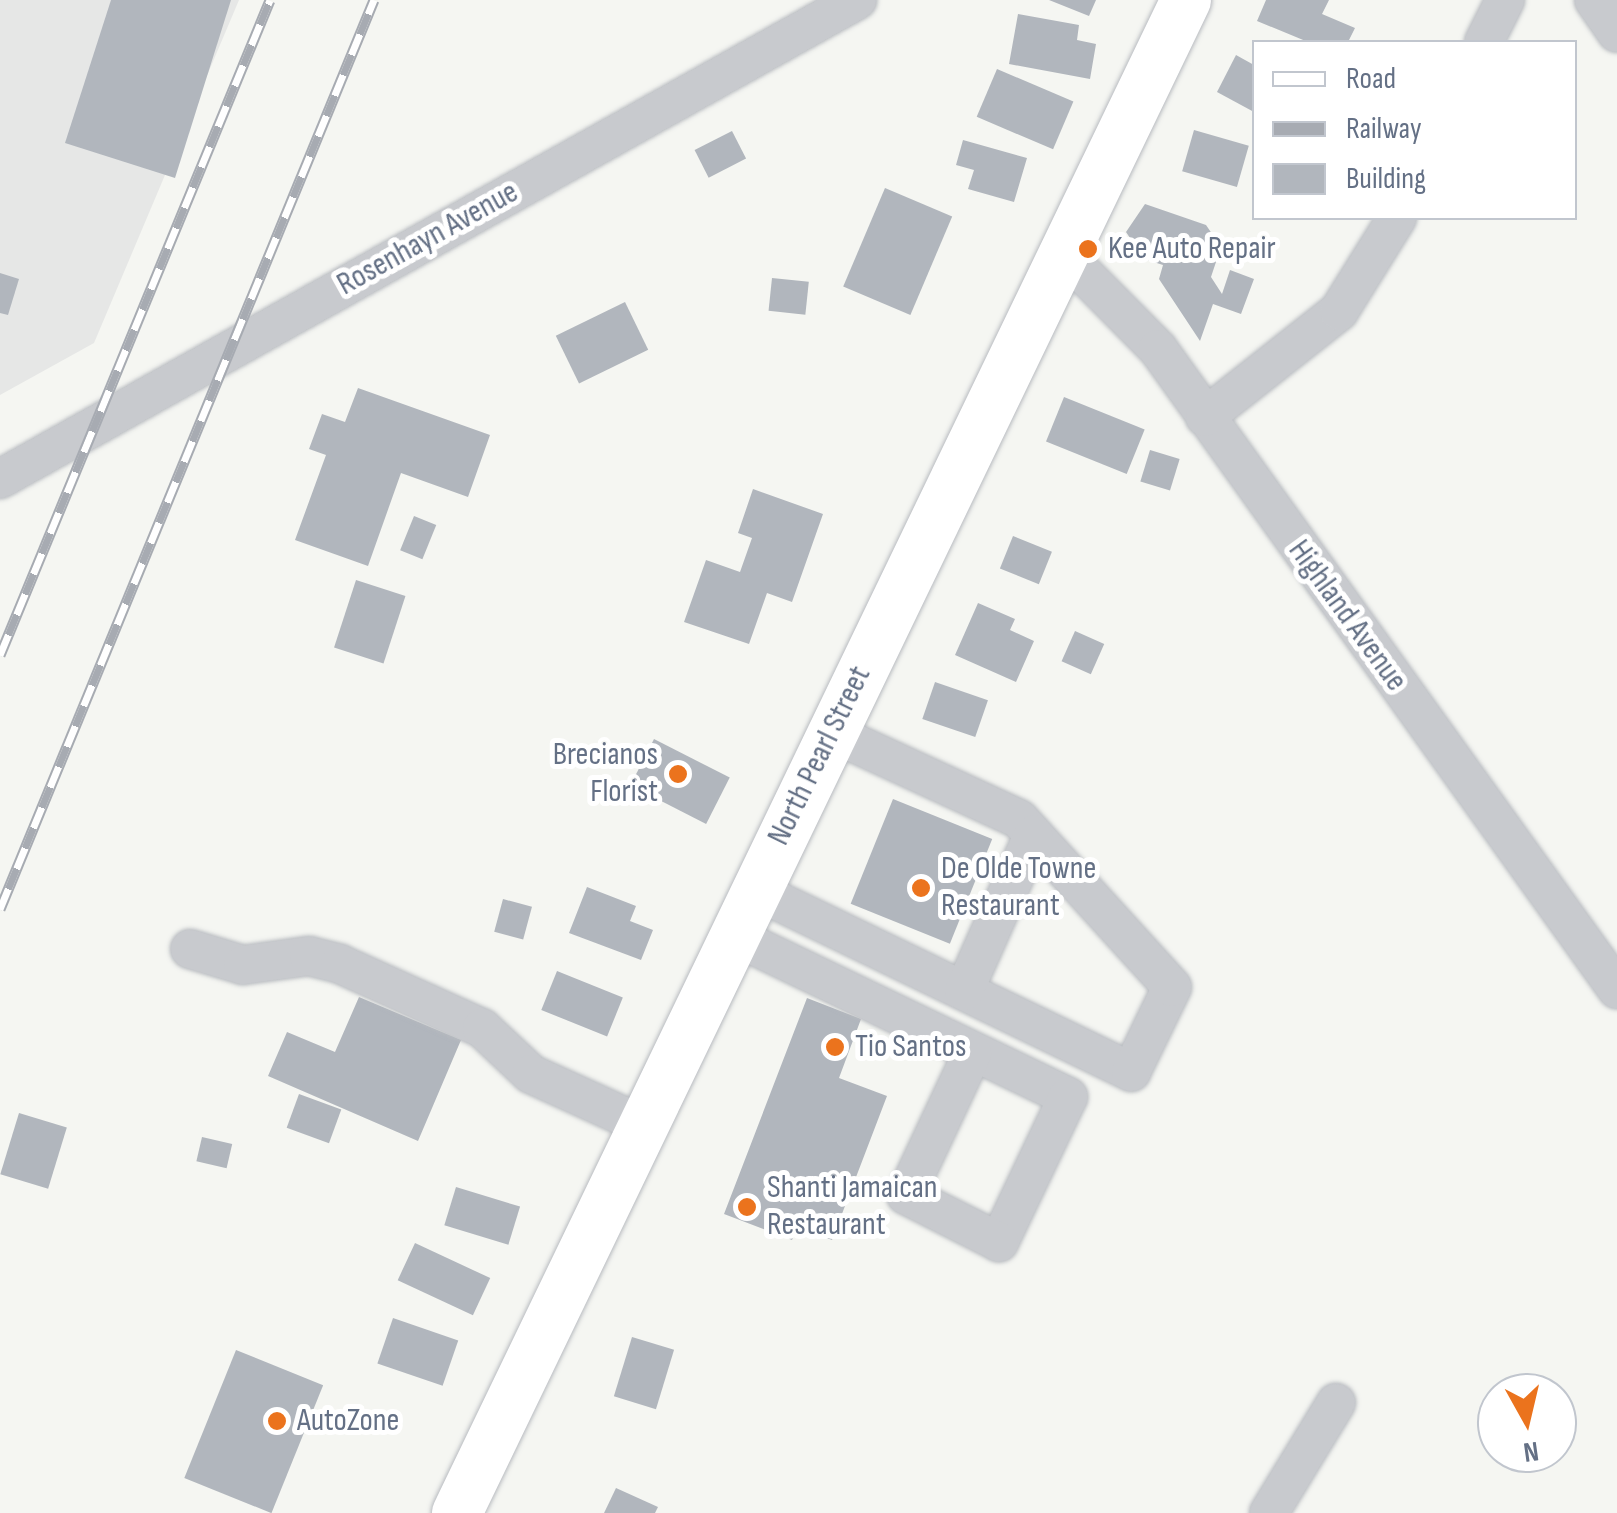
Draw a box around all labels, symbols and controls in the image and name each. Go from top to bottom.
legend [1252,40,1577,220]
text: Road [1346,61,1396,97]
text: Railway [1346,111,1422,147]
text: Building [1346,161,1426,197]
street label: Rosenhayn Avenue [331,174,525,304]
place label: Kee Auto Repair [1108,230,1276,268]
marker: Kee Auto Repair [1077,238,1099,260]
street label: Highland Avenue [1279,533,1415,699]
street label: North Pearl Street [760,660,880,852]
place label: Brecianos Florist [553,737,658,812]
marker: Brecianos Florist [667,763,689,785]
place label: De Olde Towne Restaurant [941,851,1096,926]
marker: De Olde Towne Restaurant [910,877,932,899]
place label: Tio Santos [855,1028,967,1066]
marker: Tio Santos [824,1036,846,1058]
place label: Shanti Jamaican Restaurant [767,1170,938,1245]
marker: Shanti Jamaican Restaurant [736,1196,758,1218]
north arrow [1477,1373,1577,1473]
place label: AutoZone [297,1402,399,1440]
marker: AutoZone [266,1410,288,1432]
text: N [1521,1434,1541,1469]

